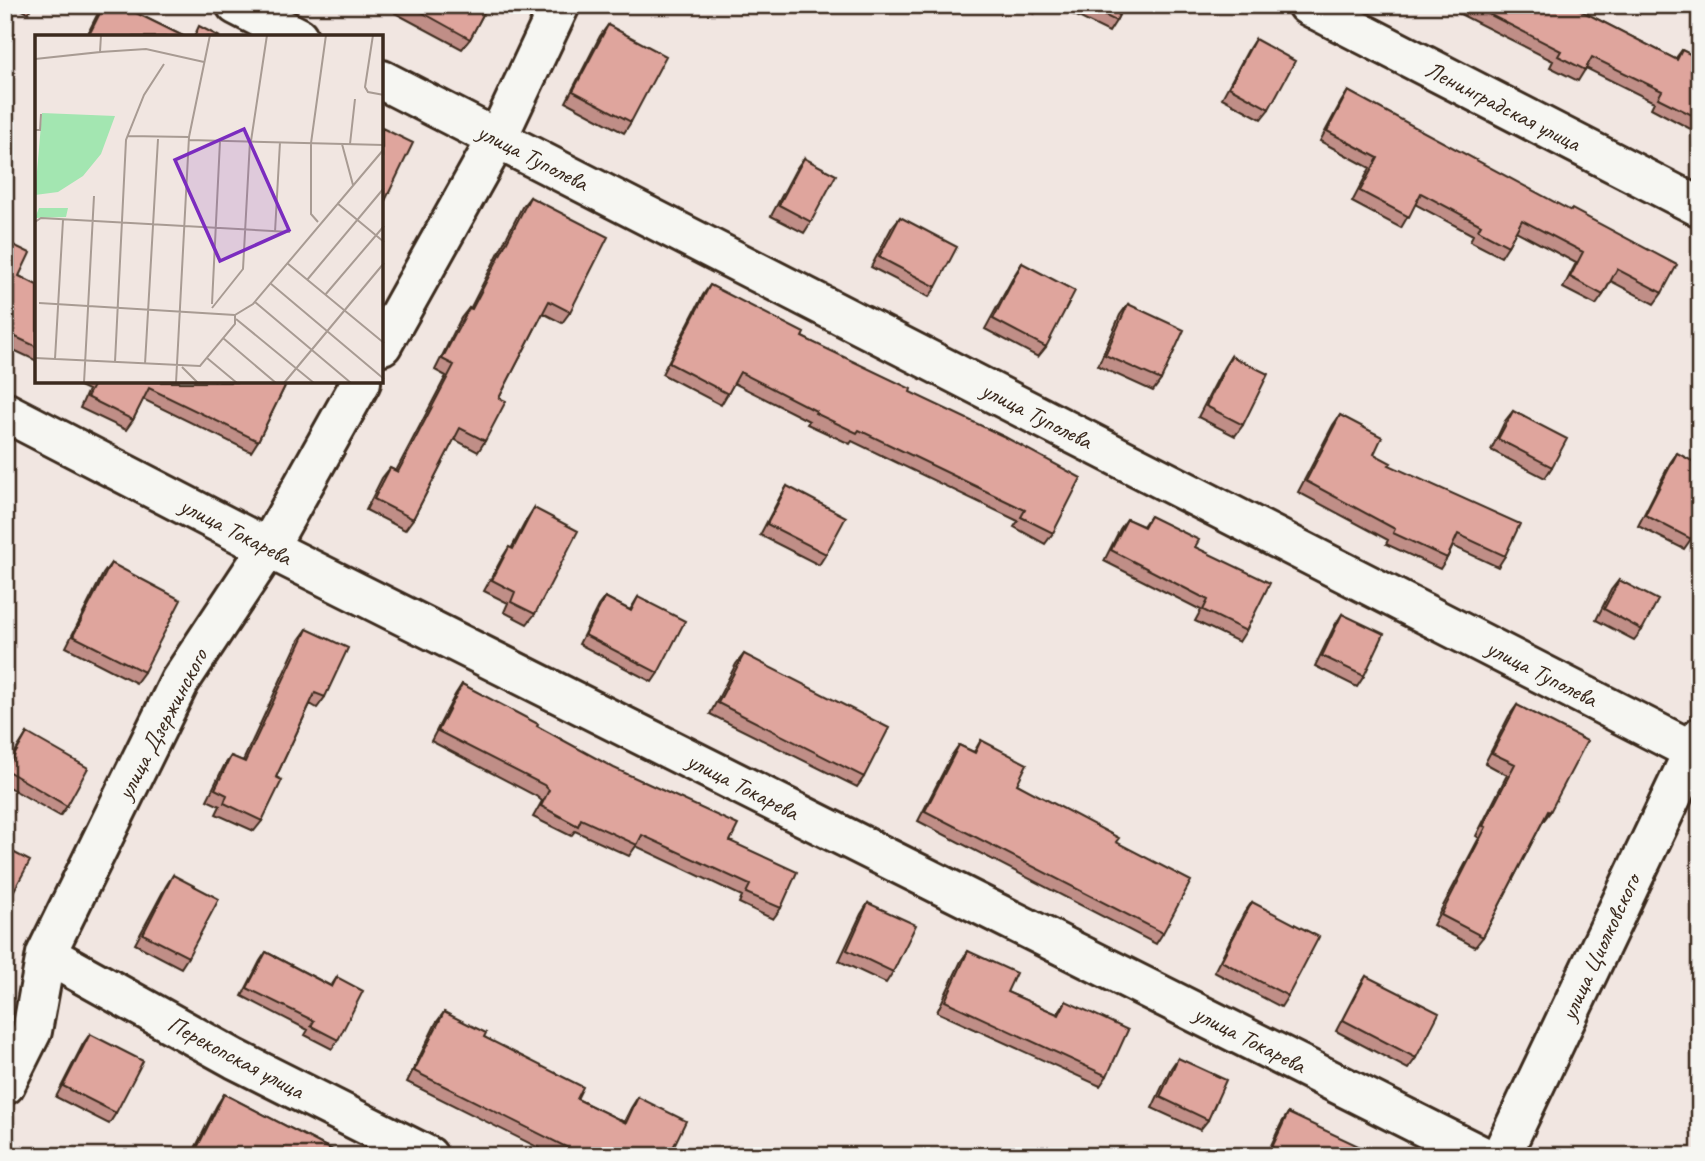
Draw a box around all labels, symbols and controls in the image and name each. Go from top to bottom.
inset map [35,35,383,383]
street label: Ленинградская улица [1421,54,1587,159]
street label: улица Туполева [471,115,595,198]
street label: улица Туполева [975,373,1099,456]
street label: улица Токарева [173,489,298,573]
street label: улица Туполева [1480,631,1604,714]
street label: улица Дзержинского [109,642,215,806]
street label: улица Токарева [680,744,805,828]
street label: улица Циолковского [1552,867,1648,1027]
street label: улица Токарева [1187,997,1312,1081]
street label: Перекопская улица [163,1009,310,1106]

